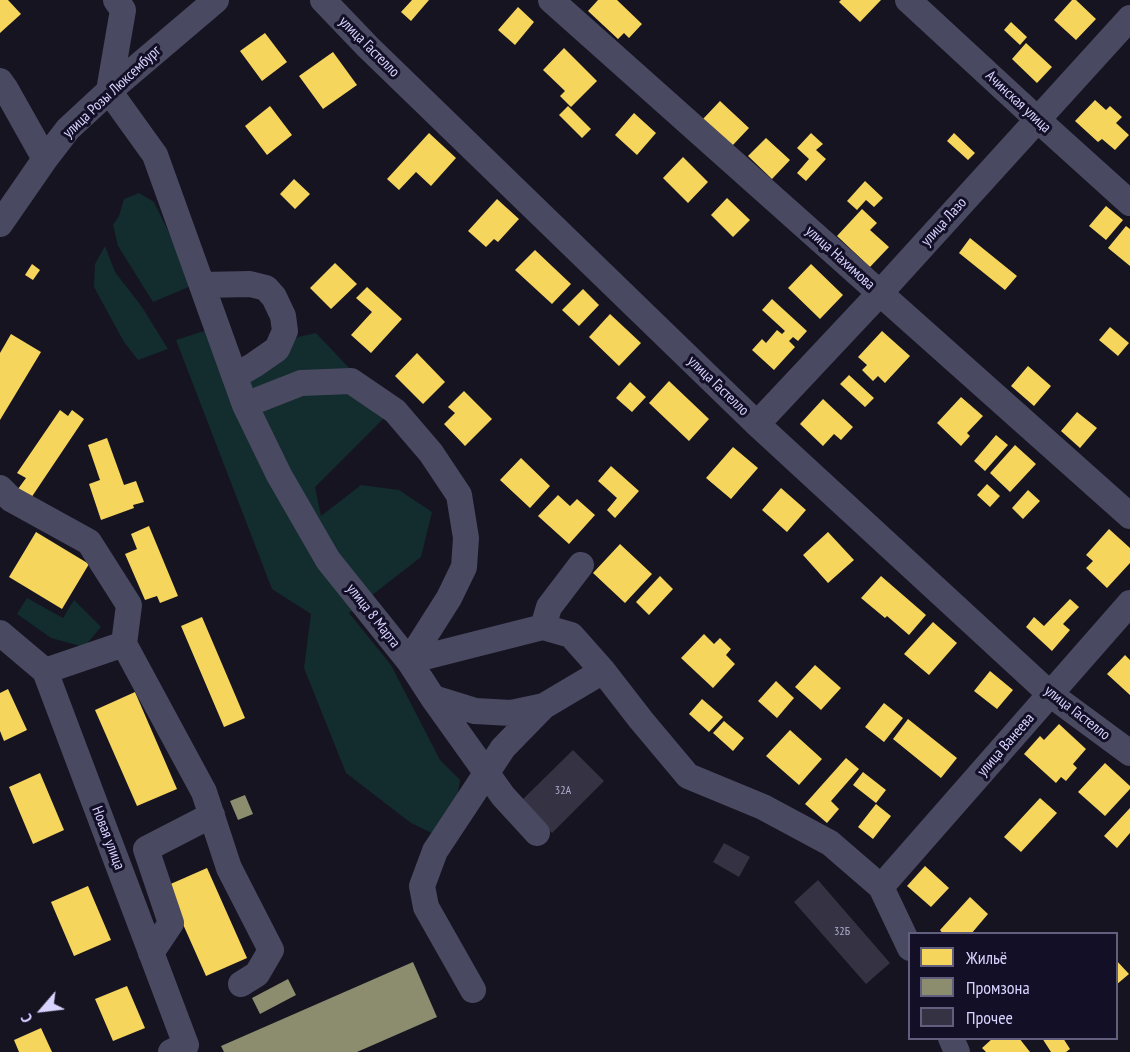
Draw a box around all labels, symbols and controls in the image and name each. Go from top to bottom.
street label: улица Гастелло [335,13,403,81]
street label: улица Розы Люксембург [59,42,165,142]
street label: Ачинская улица [982,67,1054,137]
street label: улица Лазо [917,194,971,250]
street label: улица Нахимова [802,222,878,294]
street label: улица Гастелло [684,352,752,420]
street label: улица 8 Марта [342,580,404,652]
street label: улица Гастелло [1041,682,1113,744]
street label: улица Ванеева [974,710,1038,780]
house number: 32А [555,784,571,798]
street label: Новая улица [88,804,128,872]
house number: 32Б [834,925,850,939]
legend [908,932,1118,1040]
text: Жильё [966,946,1007,969]
text: Промзона [966,976,1030,999]
north arrow [12,980,72,1040]
text: Прочее [966,1006,1013,1029]
text: С [16,1011,37,1026]

